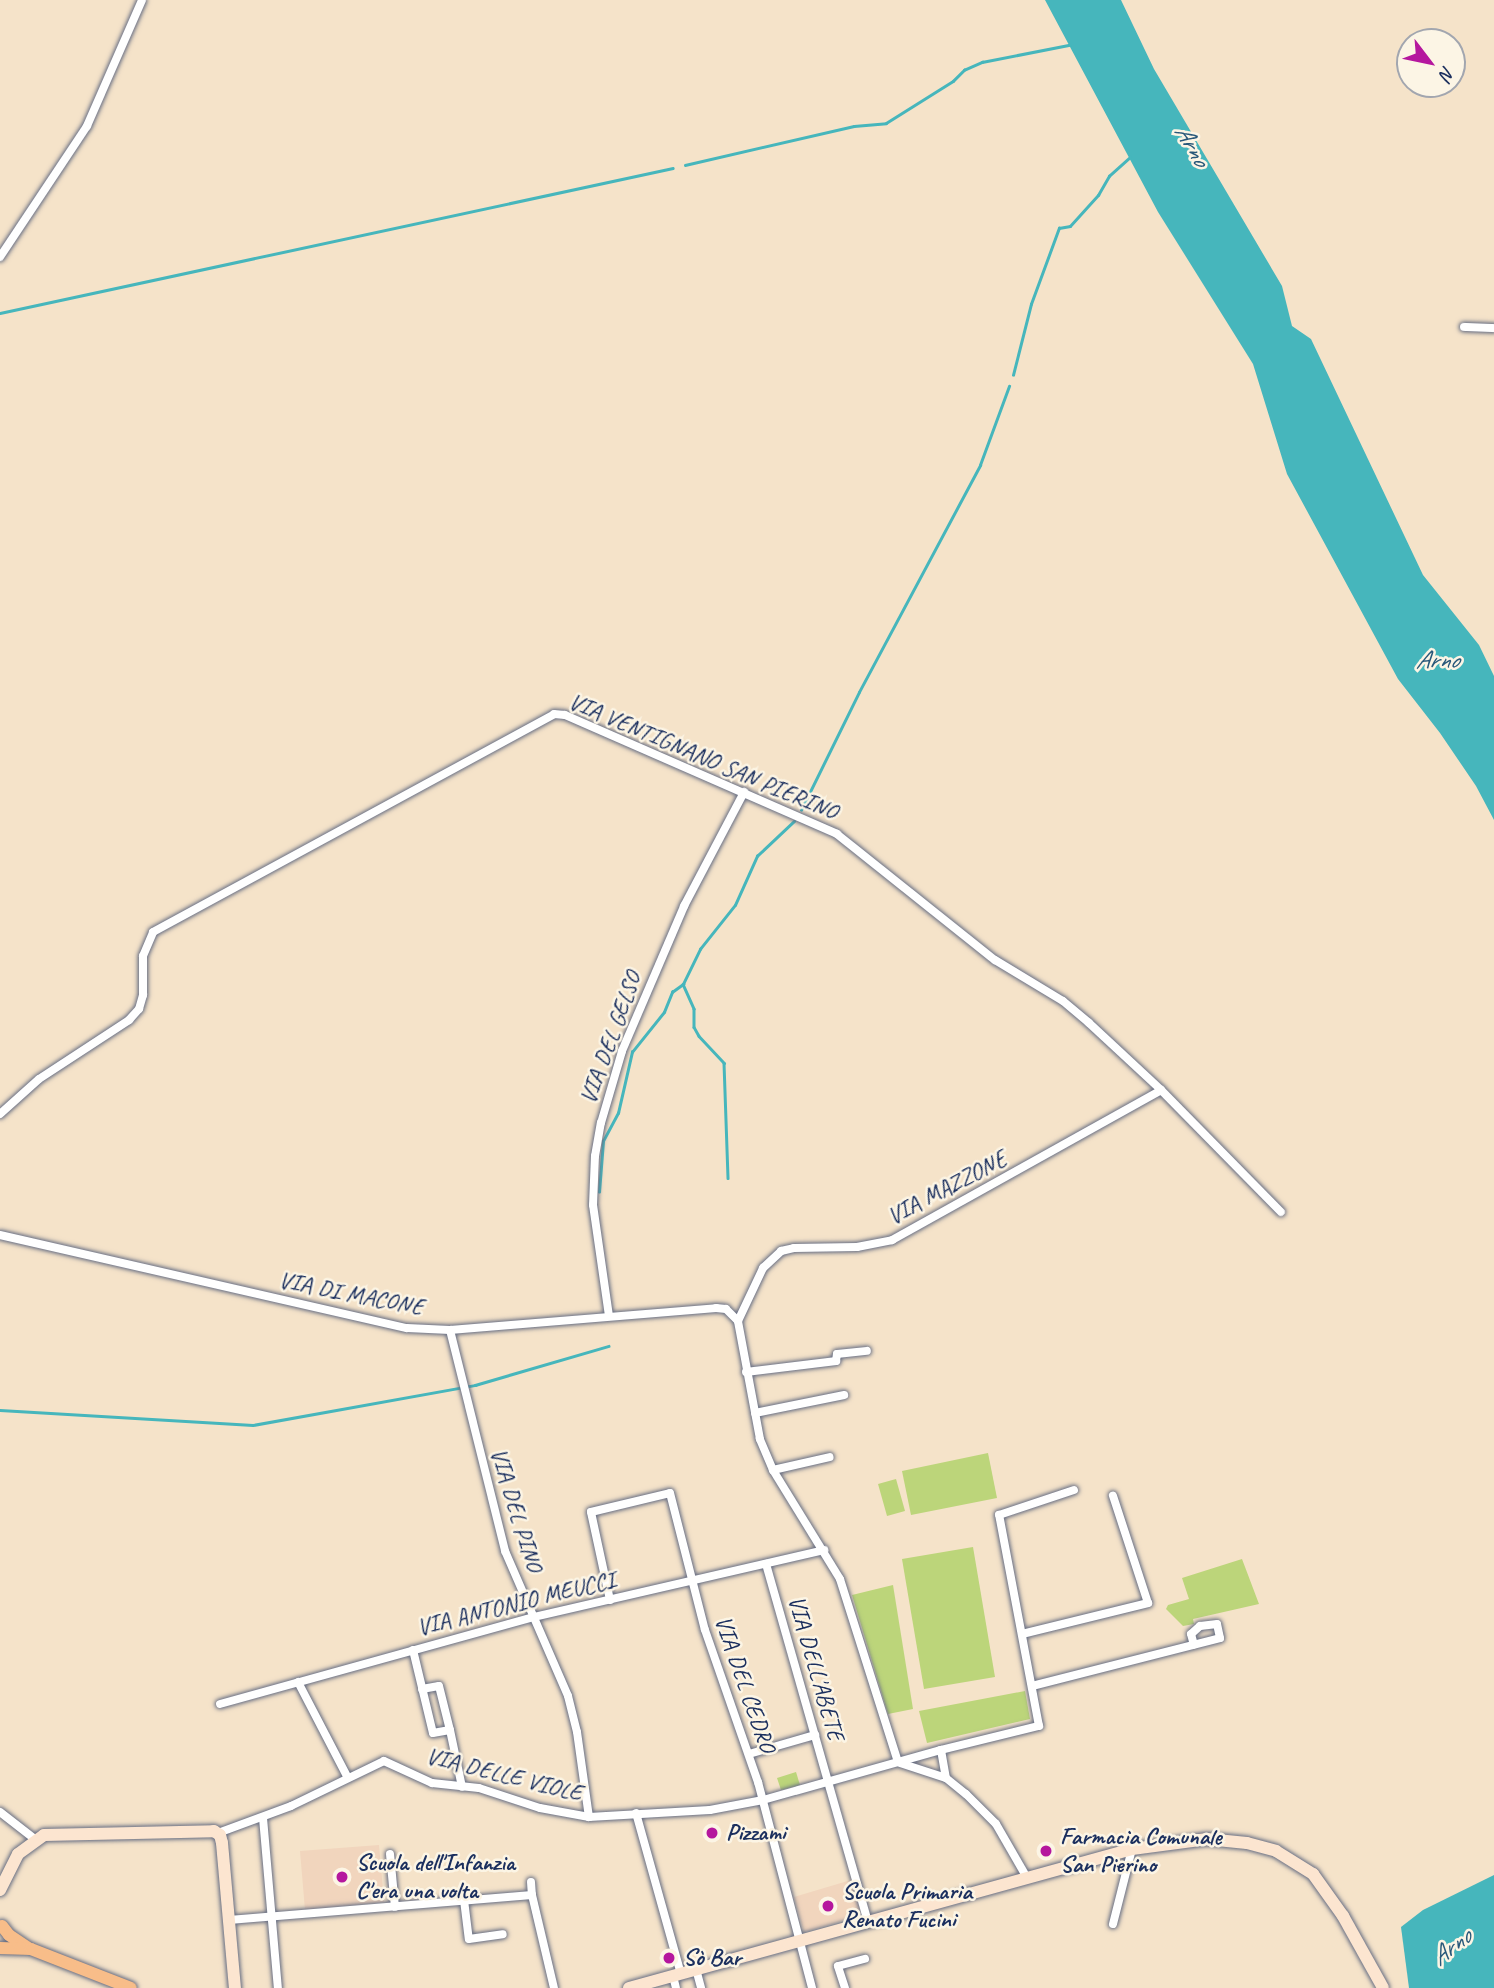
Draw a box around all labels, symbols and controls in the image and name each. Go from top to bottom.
north arrow [1396,28,1466,98]
text: N [1434,62,1460,84]
water label: Arno [1168,119,1216,171]
water label: Arno [1415,644,1459,676]
street label: VIA VENTIGNANO SAN PIERINO [565,687,841,827]
street label: VIA DEL GELSO [574,968,648,1108]
street label: VIA MAZZONE [882,1144,1012,1232]
street label: VIA DI MACONE [276,1266,426,1322]
street label: VIA DEL PINO [484,1445,548,1575]
street label: VIA ANTONIO MEUCCI [414,1565,618,1643]
street label: VIA DELL'ABETE [782,1593,850,1743]
street label: VIA DEL CEDRO [708,1612,782,1756]
street label: VIA DELLE VIOLE [424,1742,584,1808]
place label: Pizzami [726,1819,785,1847]
place label: Farmacia Comunale San Pierino [1060,1823,1221,1879]
marker: Pizzami [704,1825,720,1841]
marker: Farmacia Comunale San Pierino [1038,1843,1054,1859]
place label: Scuola dell'Infanzia C'era una volta [356,1849,515,1905]
marker: Scuola dell'Infanzia C'era una volta [334,1869,350,1885]
place label: Scuola Primaria Renato Fucini [842,1878,973,1934]
marker: Scuola Primaria Renato Fucini [820,1898,836,1914]
water label: Arno [1424,1921,1478,1973]
place label: Sò Bar [683,1944,741,1972]
marker: Sò Bar [661,1950,677,1966]

